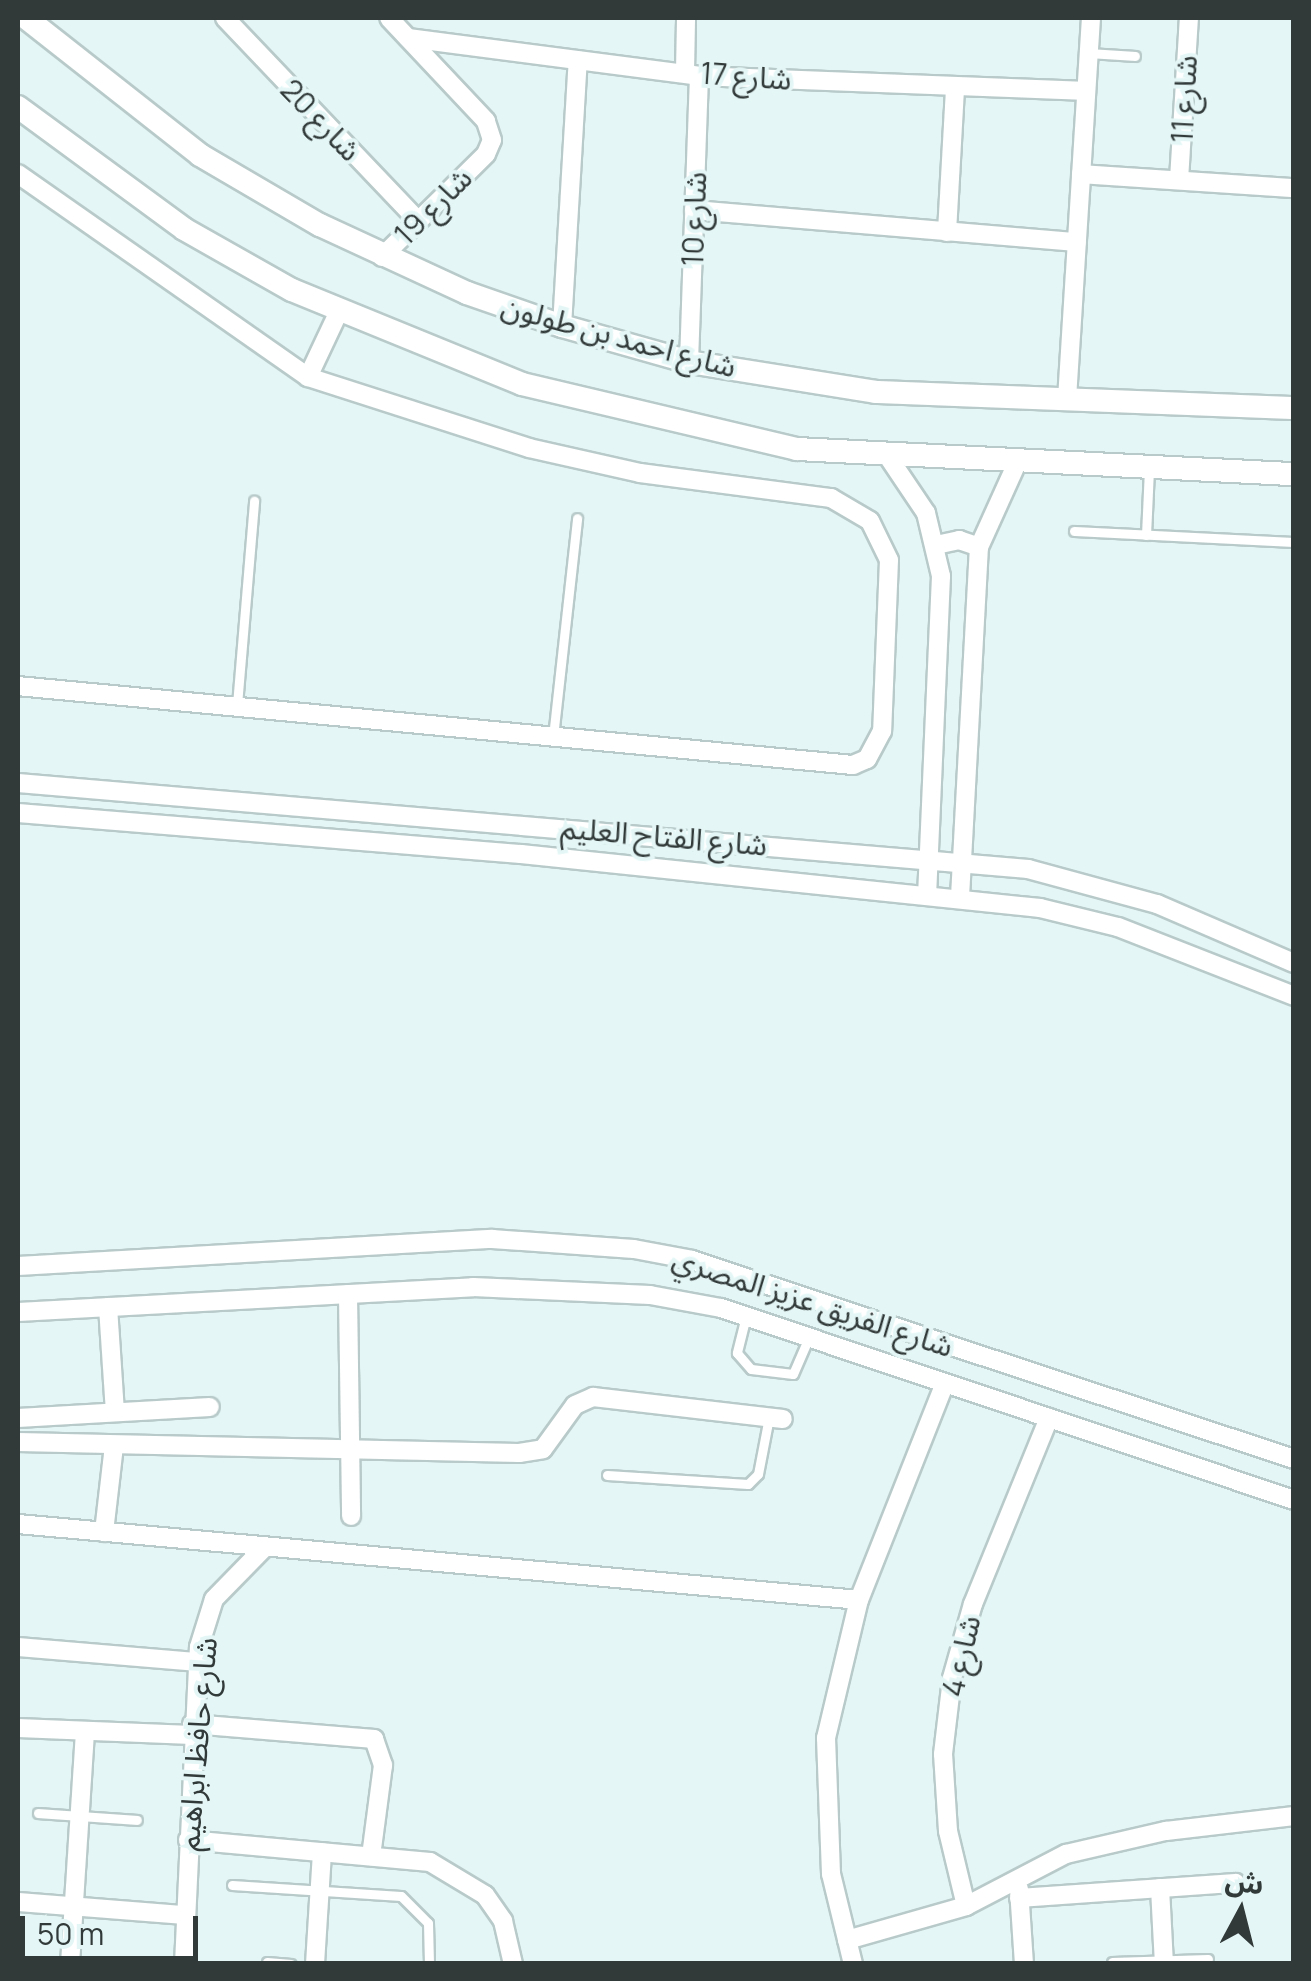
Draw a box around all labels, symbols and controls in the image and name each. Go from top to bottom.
street label: شارع 11 [1164,54,1204,144]
street label: شارع 17 [699,55,793,97]
street label: شارع 20 [273,72,369,168]
street label: شارع 19 [387,160,479,252]
street label: شارع 10 [674,171,714,267]
street label: شارع احمد بن طولون [498,287,740,385]
street label: شارع الفتاح العليم [559,809,769,863]
street label: شارع الفريق عزيز المصري [668,1240,958,1364]
street label: شارع 4 [934,1612,988,1700]
street label: شارع حافظ ابراهيم [170,1636,224,1852]
text: ش [1223,1860,1266,1902]
north arrow [1191,1861,1291,1961]
scale bar [25,1896,202,1958]
text: 50 m [37,1913,104,1954]

